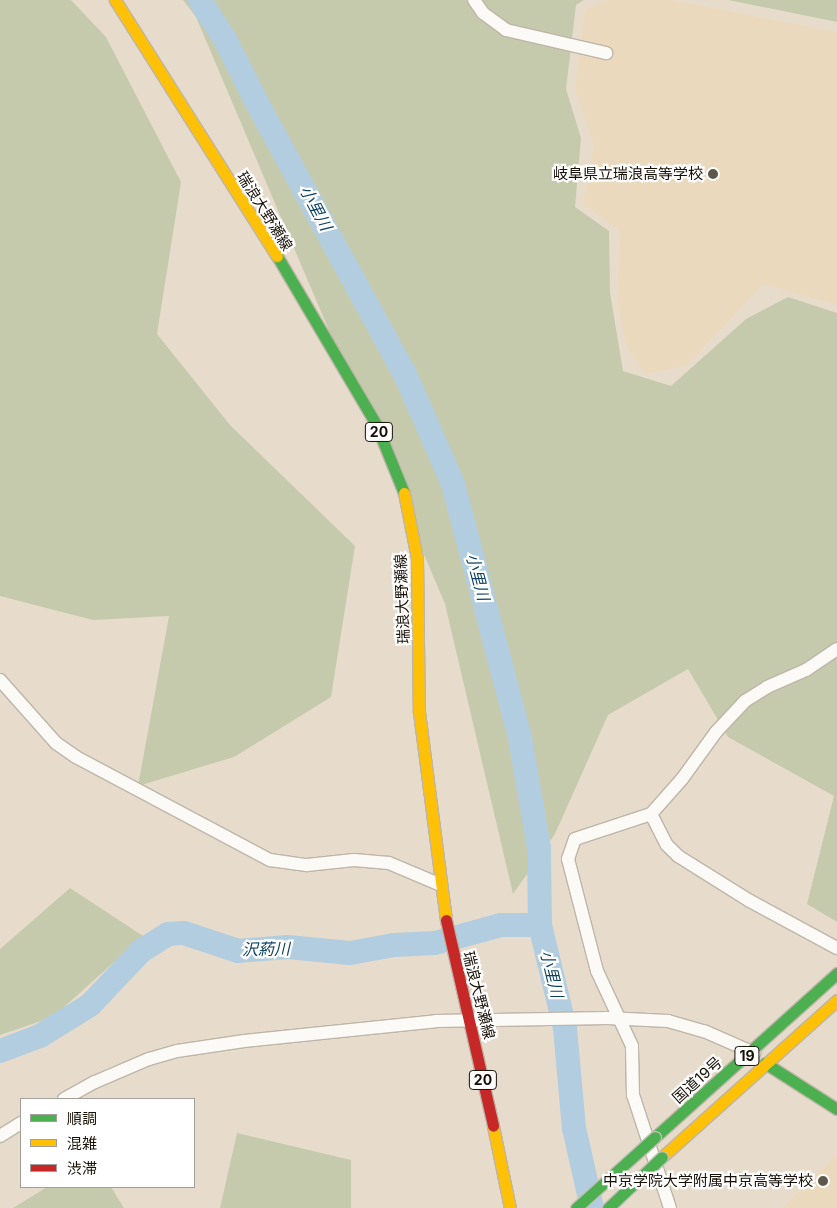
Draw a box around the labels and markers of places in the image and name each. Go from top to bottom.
place label: 岐阜県立瑞浪高等学校 [553,165,703,183]
marker: 岐阜県立瑞浪高等学校 [707,168,719,180]
place label: 中京学院大学附属中京高等学校 [603,1172,813,1190]
marker: 中京学院大学附属中京高等学校 [817,1175,829,1187]

